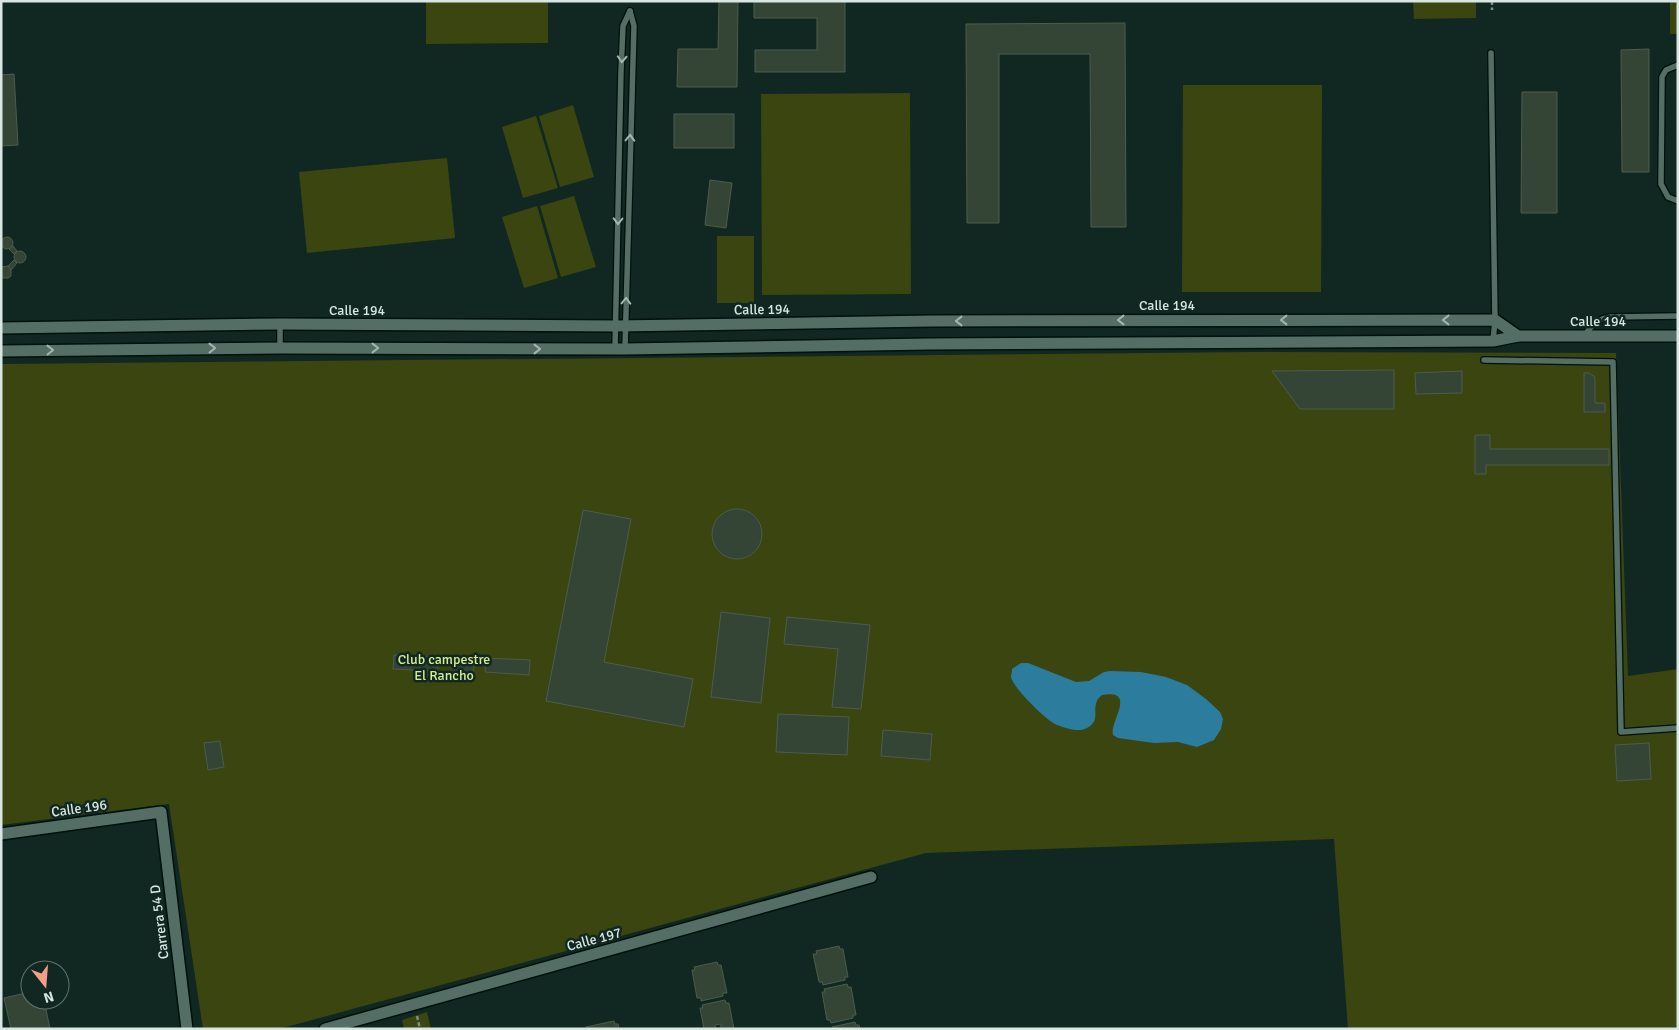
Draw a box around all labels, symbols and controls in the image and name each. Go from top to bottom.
one-way arrow [616,55,627,63]
one-way arrow [625,134,635,142]
one-way arrow [613,218,623,225]
one-way arrow [620,296,631,304]
street label: Calle 194 [1139,297,1196,314]
street label: Calle 194 [734,301,791,318]
street label: Calle 194 [329,302,386,319]
street label: Calle 194 [1570,313,1627,330]
one-way arrow [1117,315,1124,325]
one-way arrow [1279,315,1287,325]
one-way arrow [1442,315,1450,325]
one-way arrow [954,316,962,326]
one-way arrow [209,343,217,353]
one-way arrow [372,343,379,353]
one-way arrow [534,344,542,354]
one-way arrow [46,345,54,355]
park label: Club campestre El Rancho [398,651,490,684]
street label: Calle 196 [50,796,108,821]
street label: Carrera 54 D [146,884,173,960]
street label: Calle 197 [565,924,623,955]
north arrow [20,960,70,1010]
text: N [42,987,56,1007]

